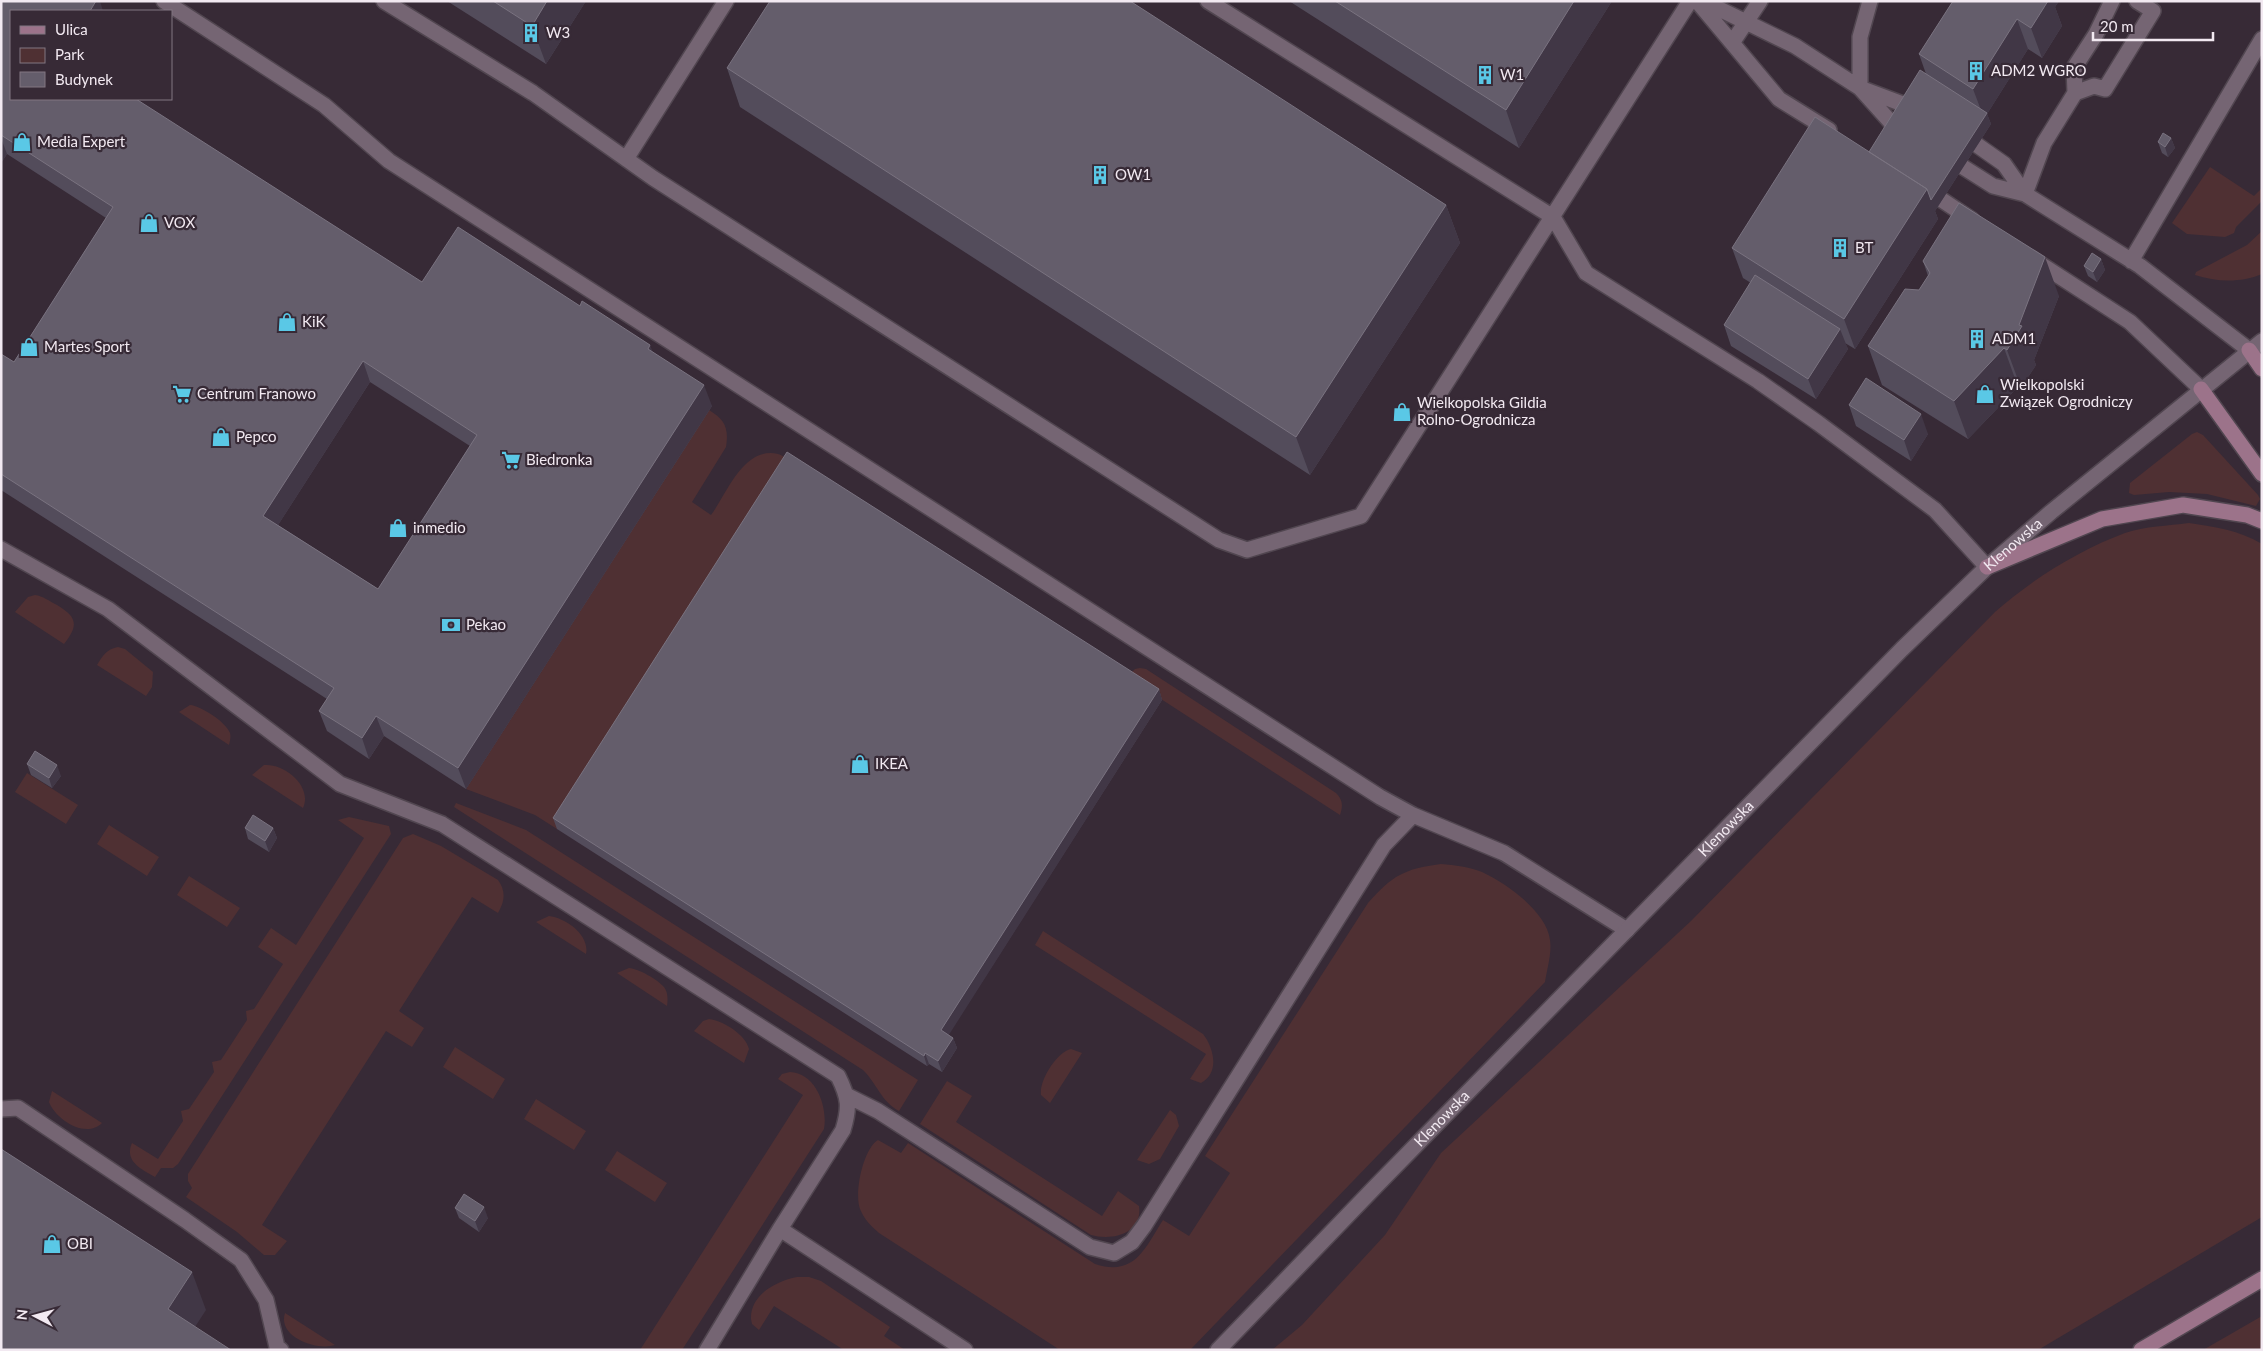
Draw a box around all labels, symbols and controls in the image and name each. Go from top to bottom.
legend [10,10,172,100]
scale bar [2093,10,2213,42]
text: 20 m [2100,17,2134,35]
text: Ulica [55,20,88,38]
building icon: W3 [520,22,542,44]
place label: W3 [546,23,570,41]
text: Park [55,45,85,63]
building icon: ADM2 WGRO [1965,60,1987,82]
place label: ADM2 WGRO [1991,61,2086,79]
building icon: W1 [1474,64,1496,86]
place label: W1 [1500,65,1524,83]
text: Budynek [55,70,113,88]
shop icon: Media Expert [11,131,33,153]
place label: Media Expert [37,132,126,150]
building icon: OW1 [1089,164,1111,186]
place label: OW1 [1115,165,1151,183]
shop icon: VOX [138,212,160,234]
place label: VOX [164,213,195,231]
building icon: BT [1829,237,1851,259]
place label: BT [1855,238,1873,256]
shop icon: KiK [276,311,298,333]
place label: KiK [302,312,325,330]
building icon: ADM1 [1966,328,1988,350]
place label: ADM1 [1992,329,2036,347]
shop icon: Martes Sport [18,336,40,358]
place label: Martes Sport [44,337,131,355]
place label: Wielkopolski Związek Ogrodniczy [2000,375,2133,410]
supermarket icon: Centrum Franowo [171,383,193,405]
shop icon: Wielkopolski Związek Ogrodniczy [1974,383,1996,405]
place label: Centrum Franowo [197,384,316,402]
place label: Wielkopolska Gildia Rolno-Ogrodnicza [1417,393,1547,428]
shop icon: Wielkopolska Gildia Rolno-Ogrodnicza [1391,401,1413,423]
shop icon: Pepco [210,426,232,448]
place label: Pepco [236,427,276,445]
supermarket icon: Biedronka [500,449,522,471]
place label: Biedronka [526,450,593,468]
street label: Klenowska [1980,514,2045,574]
shop icon: inmedio [387,517,409,539]
place label: inmedio [413,518,466,536]
bank icon: Pekao [440,614,462,636]
place label: Pekao [466,615,506,633]
shop icon: IKEA [849,753,871,775]
place label: IKEA [875,754,909,772]
street label: Klenowska [1694,796,1757,860]
street label: Klenowska [1410,1086,1473,1150]
shop icon: OBI [41,1233,63,1255]
place label: OBI [67,1234,93,1252]
north arrow [10,1291,60,1341]
text: N [13,1308,31,1321]

